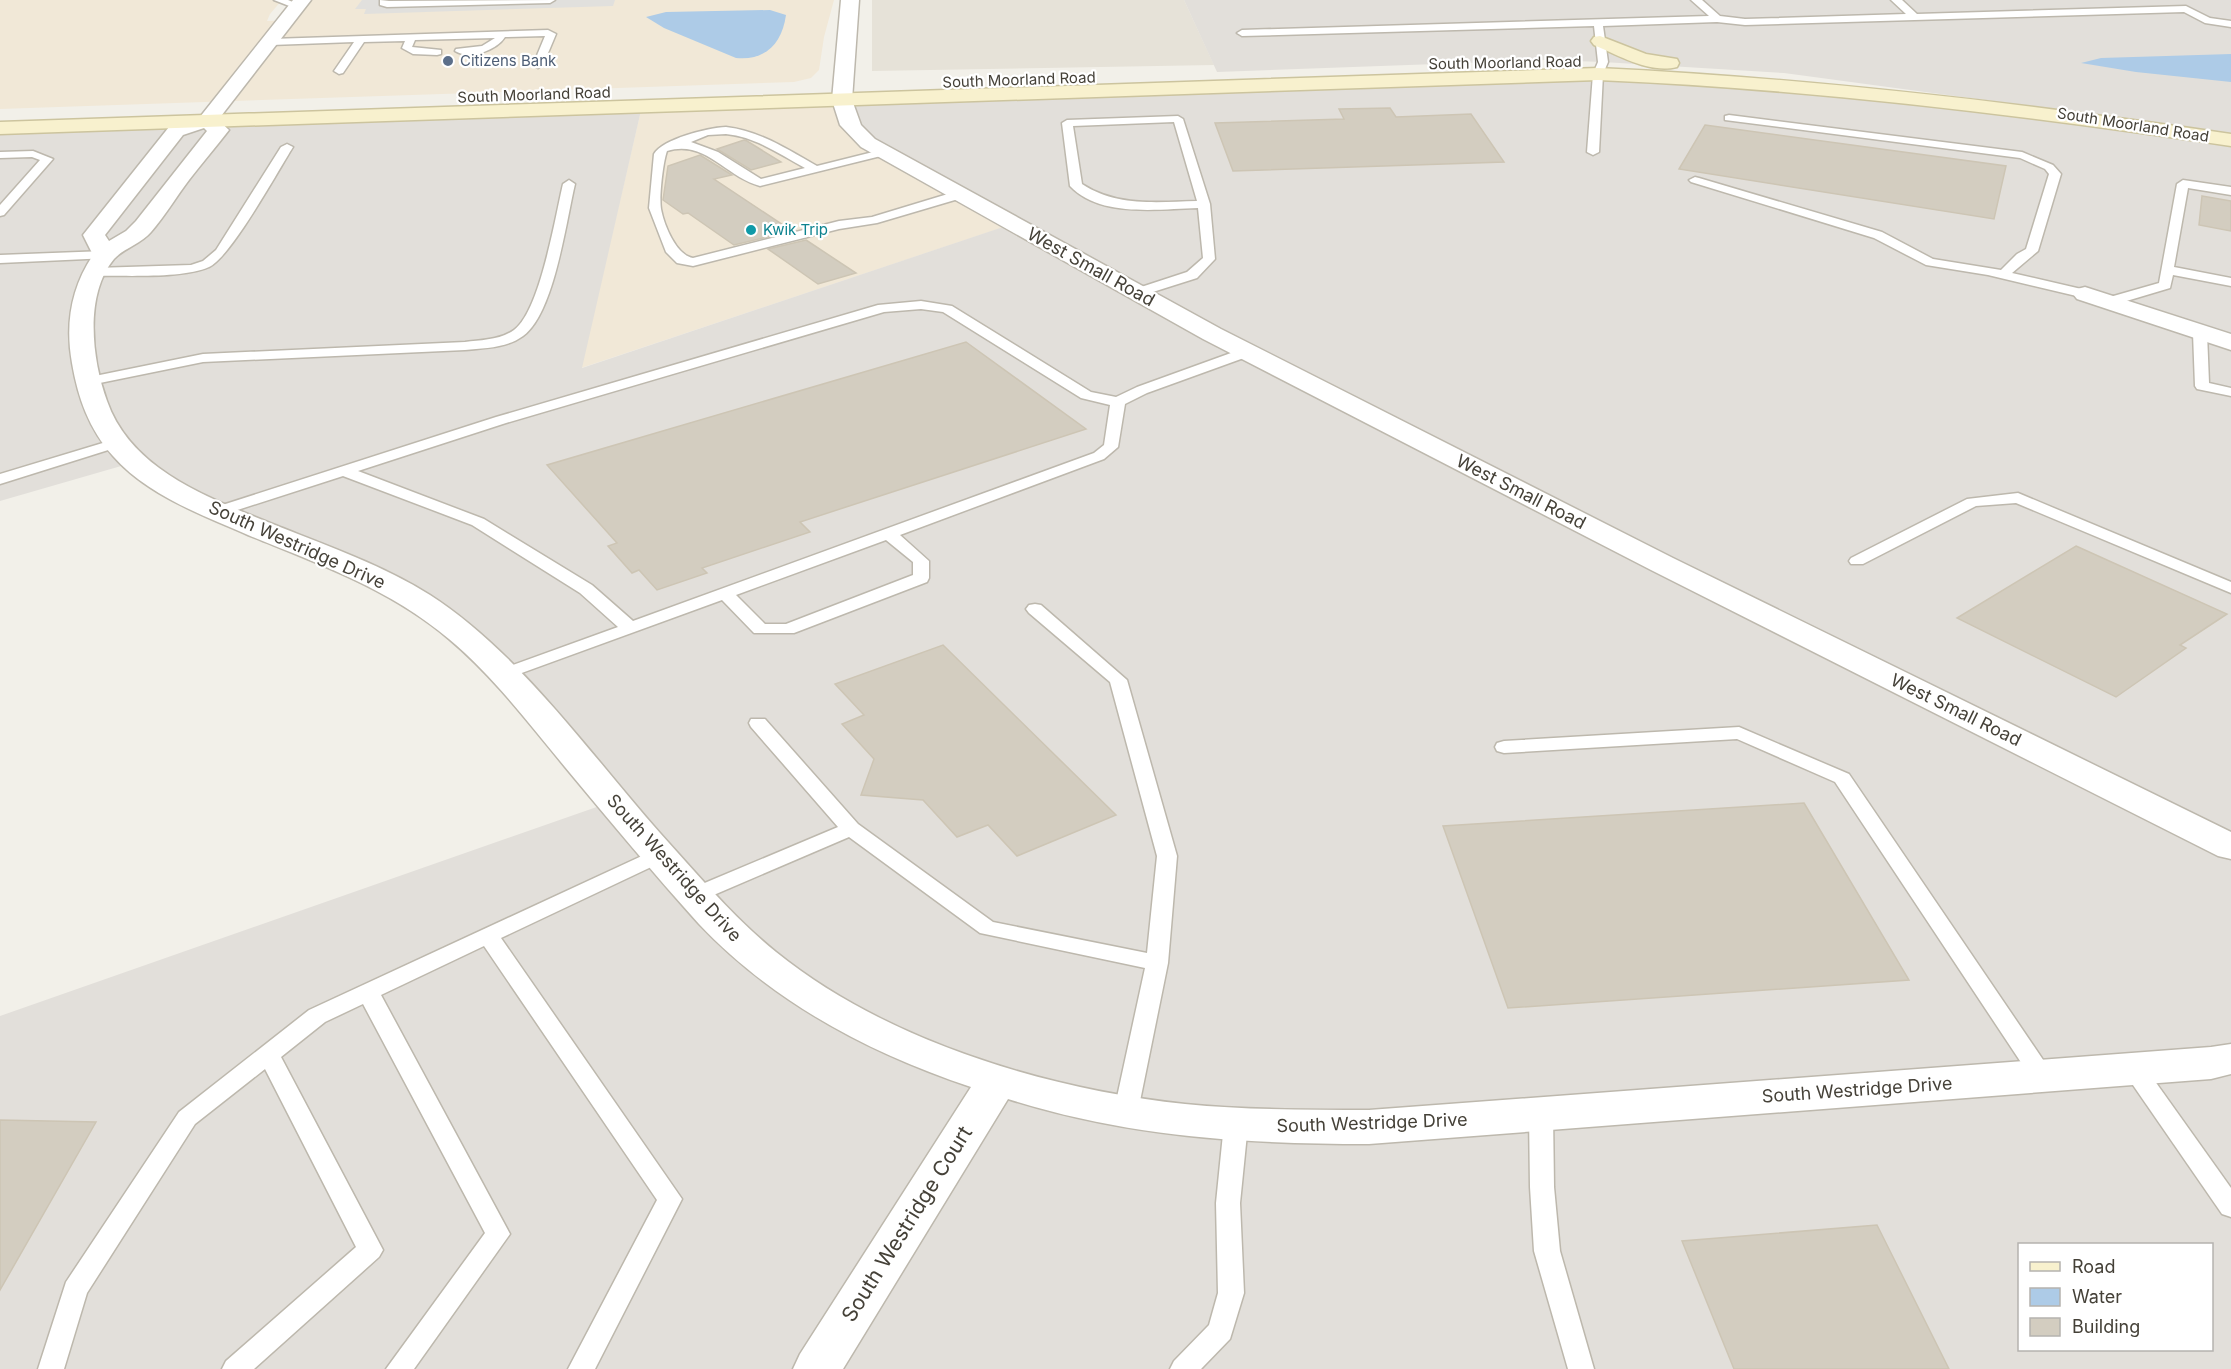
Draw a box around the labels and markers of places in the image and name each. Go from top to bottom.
place label: Citizens Bank [460,51,557,70]
marker: Citizens Bank [441,54,455,68]
place label: Kwik Trip [763,220,828,239]
marker: Kwik Trip [744,223,758,237]

